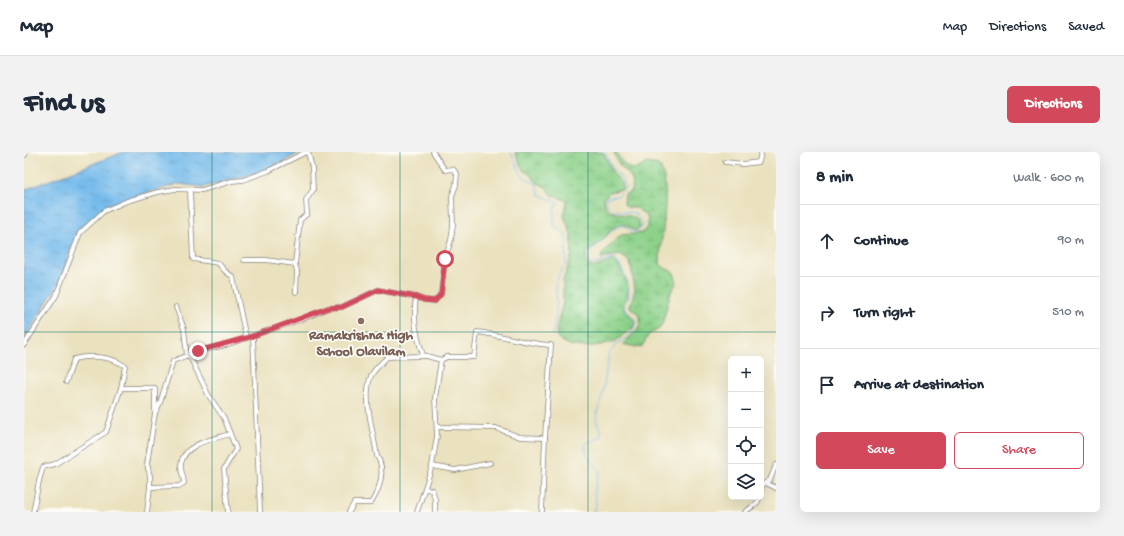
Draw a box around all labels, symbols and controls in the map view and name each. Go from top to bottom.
text: Map [20,16,53,39]
text: Map [943,19,967,36]
text: Directions [989,19,1046,36]
text: Saved [1068,19,1104,36]
button: Directions [1007,86,1100,123]
text: Find us [24,88,104,121]
text: 8 min [816,168,853,188]
text: Walk · 600 m [1013,171,1084,186]
icon: ahead [816,230,838,252]
text: Continue [854,232,908,250]
text: 90 m [1058,233,1084,248]
route start [436,250,454,268]
icon: right [816,302,838,324]
text: Turn right [854,304,914,322]
text: 510 m [1052,305,1084,320]
marker: Ramakrishna High School Olavilam [356,316,366,326]
place label: Ramakrishna High School Olavilam [308,328,413,361]
route end [189,342,207,360]
map controls [728,356,764,500]
button: + [728,356,764,392]
icon: arrive [816,374,838,396]
text: Arrive at destination [854,376,984,394]
button: − [728,392,764,428]
button: locate [728,428,764,464]
button: Save [816,432,946,469]
button: Share [954,432,1084,469]
button: layers [728,464,764,500]

